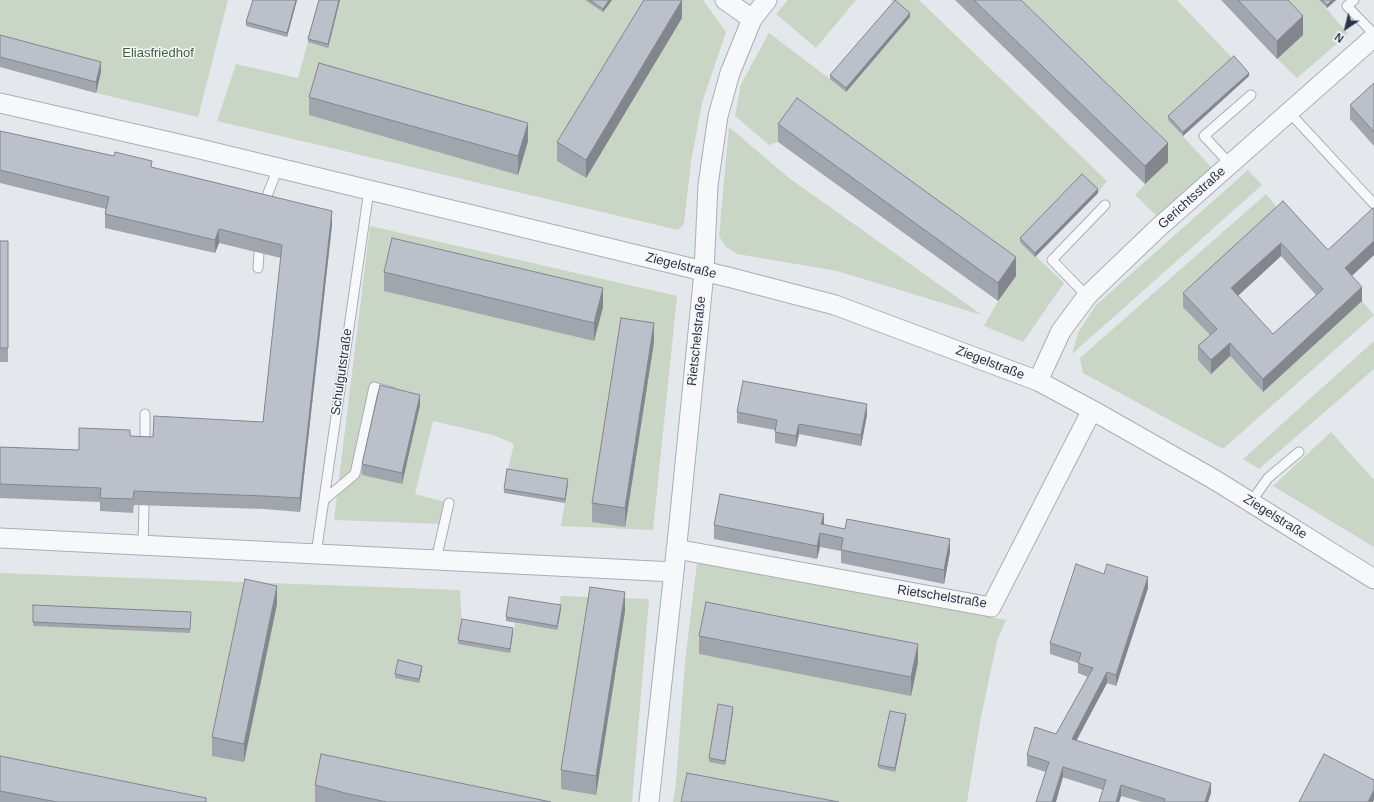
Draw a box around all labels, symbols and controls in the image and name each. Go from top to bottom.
north arrow [1326,8,1366,48]
text: N [1332,31,1346,45]
park label: Eliasfriedhof [122,45,194,61]
street label: Gerichtsstraße [1155,164,1229,232]
street label: Ziegelstraße [644,250,718,282]
street label: Rietschelstraße [685,295,709,387]
street label: Schulgutstraße [328,328,356,416]
street label: Ziegelstraße [953,343,1027,383]
street label: Ziegelstraße [1240,491,1310,543]
street label: Rietschelstraße [896,582,988,612]

